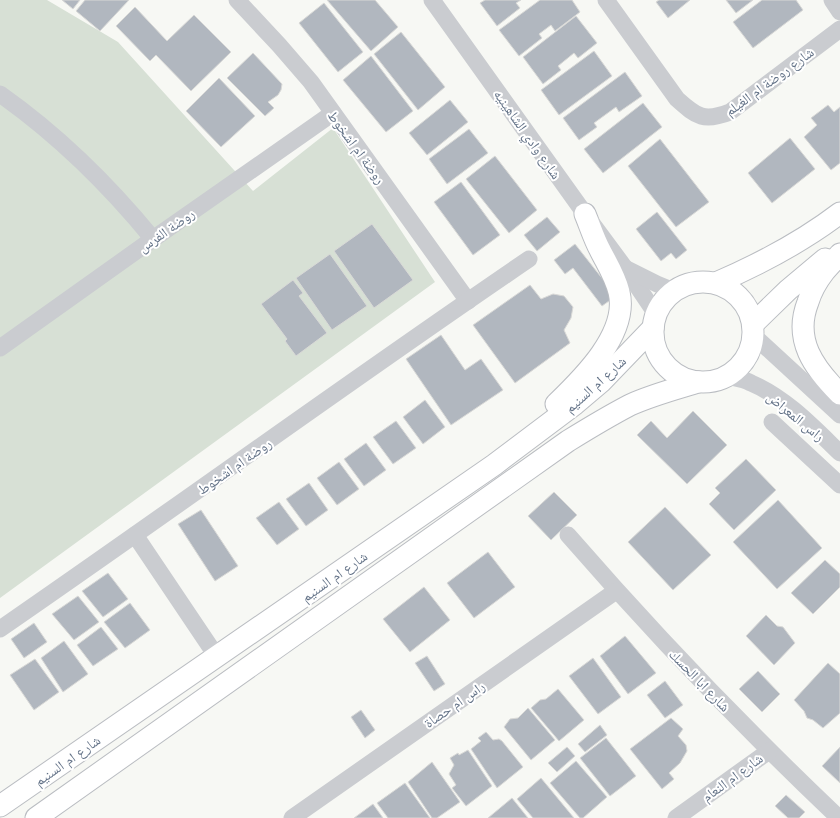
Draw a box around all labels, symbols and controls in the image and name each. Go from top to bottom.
street label: شارع روضة ام الغيلم [721,43,818,121]
street label: شارع وادي الشاهينيه [488,86,565,184]
street label: روضة ام اشخوط [323,107,389,188]
street label: روضة الفرس [135,204,198,256]
street label: شارع ام السنيم [561,352,631,417]
street label: راس المعراض [763,388,828,445]
street label: روضة ام اشخوط [194,434,275,499]
street label: شارع ام السنيم [298,547,371,607]
street label: شارع ابا الحسك [665,645,734,716]
street label: راس ام حصاة [420,677,489,733]
street label: شارع ام السنيم [31,731,104,791]
street label: شارع ام النعام [698,749,767,806]

